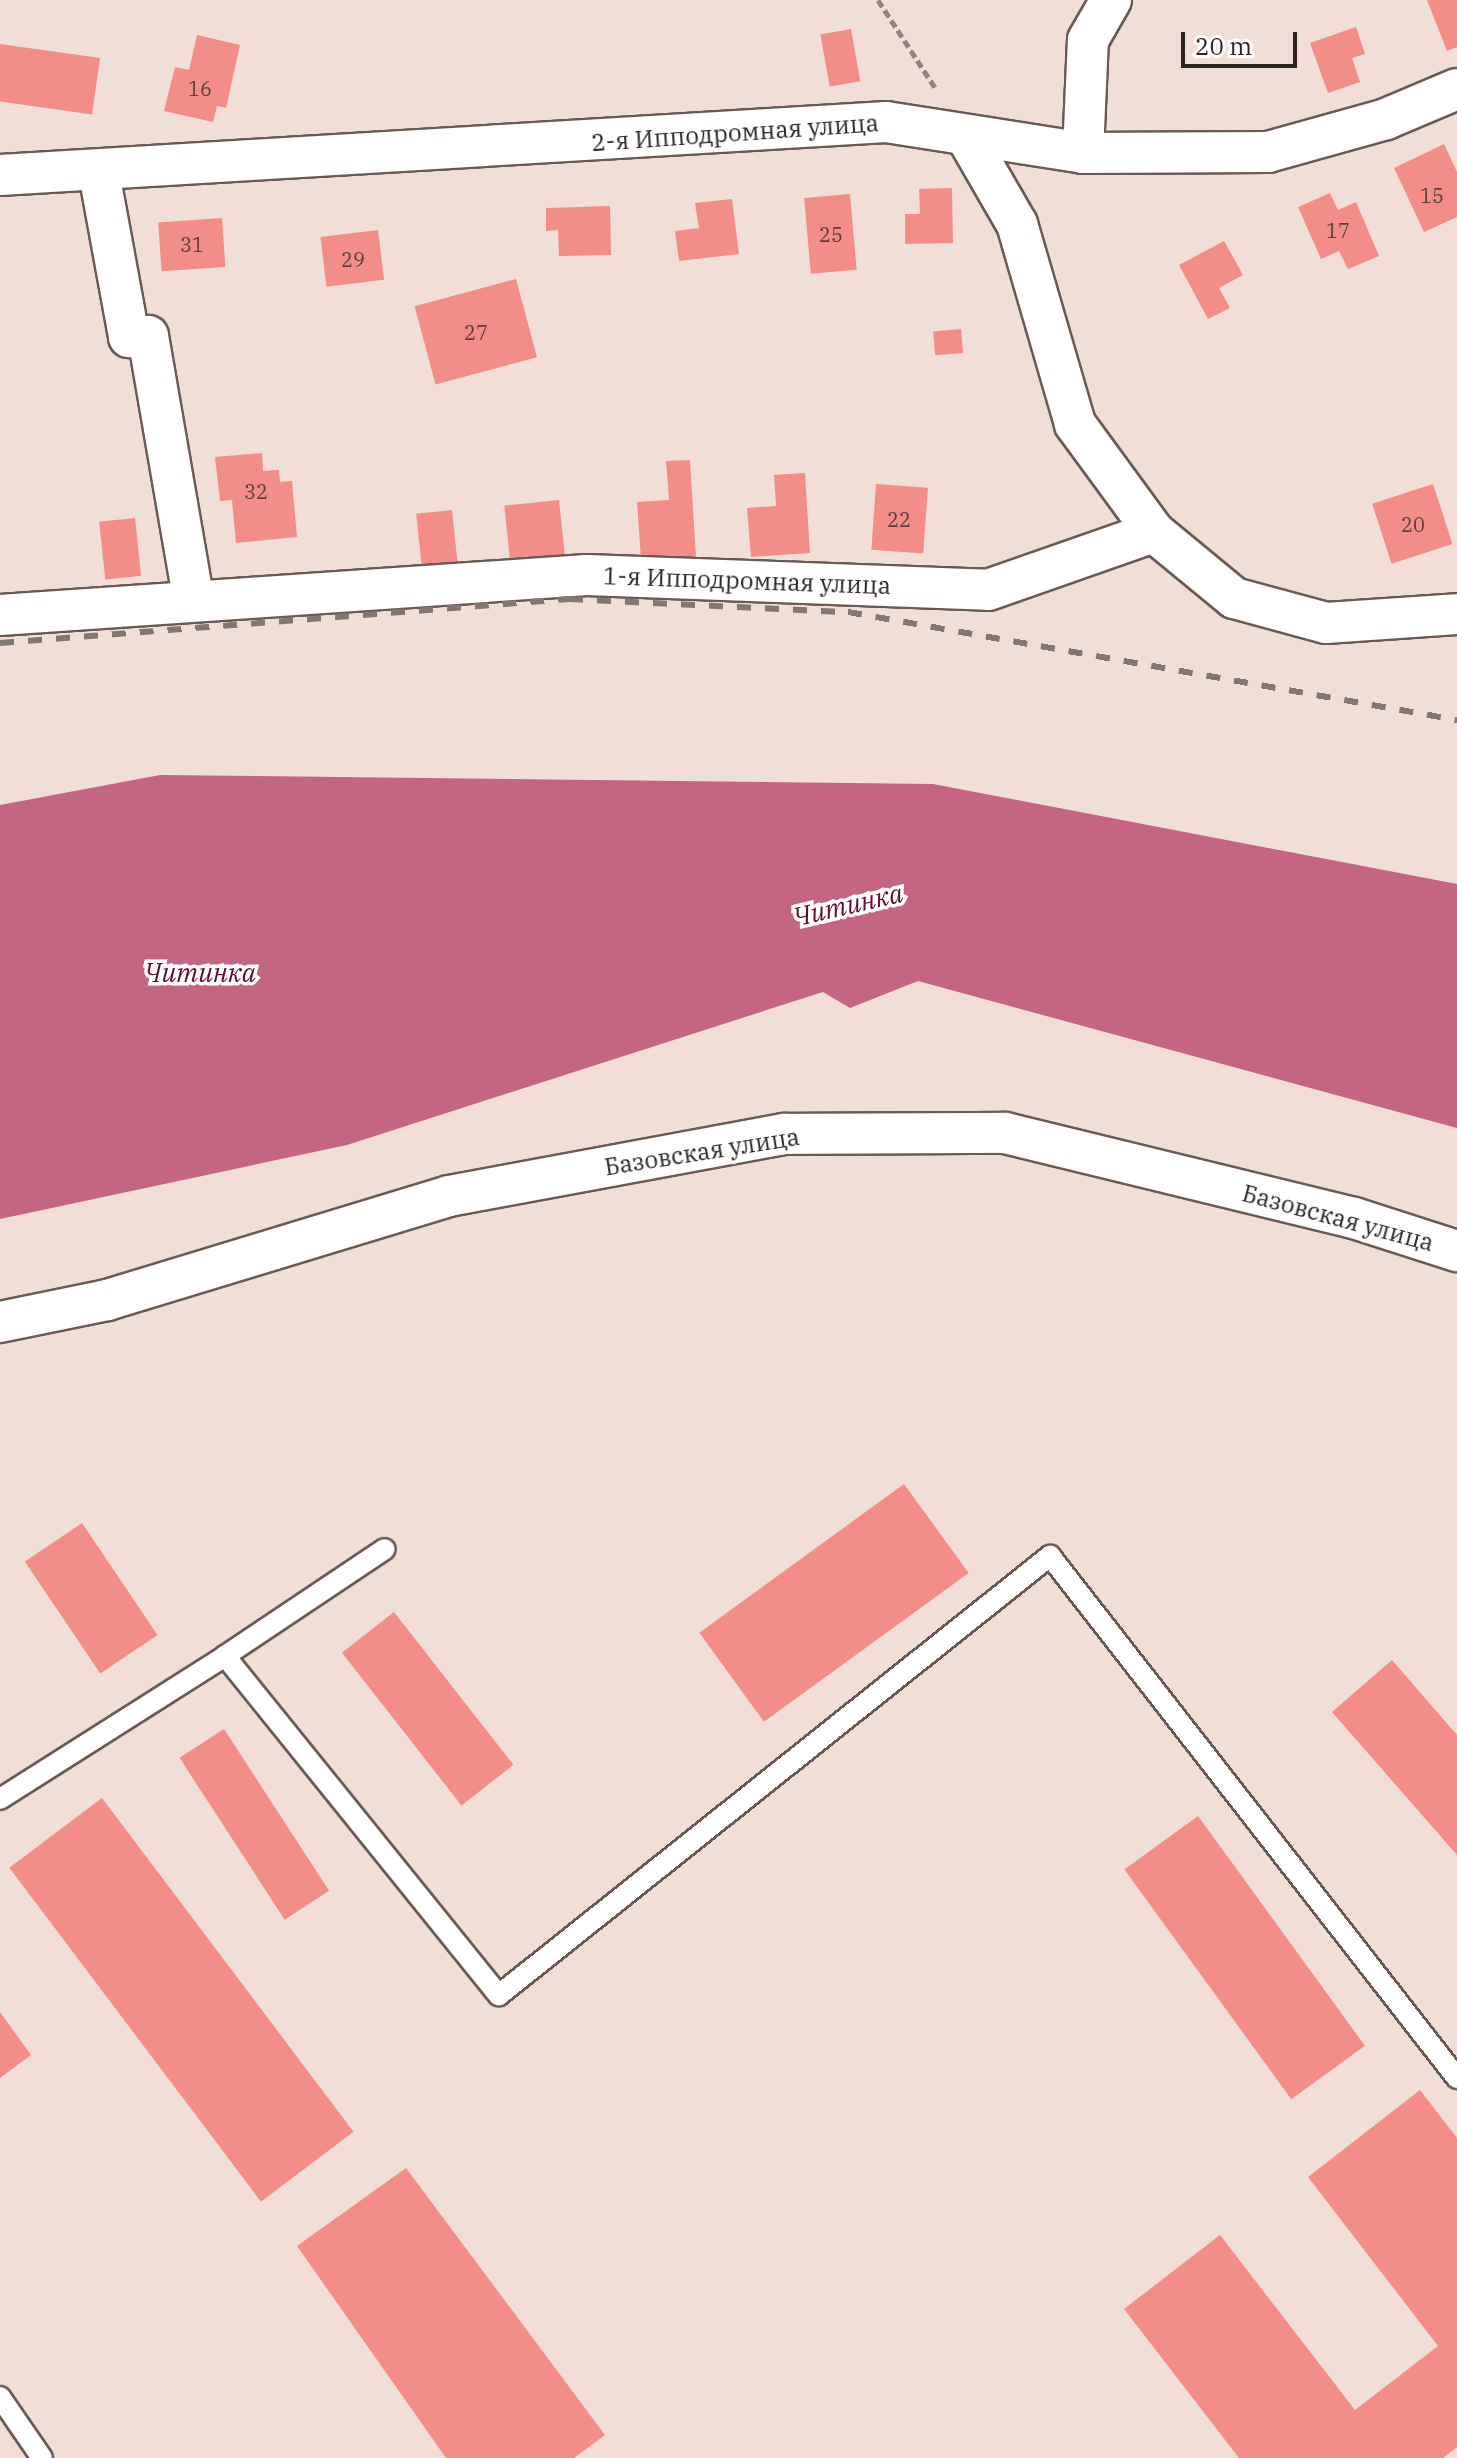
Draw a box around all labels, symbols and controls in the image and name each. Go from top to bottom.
scale bar [1185,16,1301,66]
text: 20 m [1195,30,1252,62]
house number: 16 [188,76,212,100]
street label: 2-я Ипподромная улица [590,109,880,157]
house number: 15 [1420,183,1444,207]
house number: 17 [1326,218,1350,242]
house number: 25 [819,222,843,246]
house number: 31 [180,232,204,256]
house number: 29 [341,247,365,271]
house number: 27 [464,320,488,344]
house number: 32 [244,479,268,503]
house number: 22 [887,507,911,531]
house number: 20 [1401,512,1425,536]
street label: 1-я Ипподромная улица [603,562,891,600]
water label: Читинка [790,877,906,933]
water label: Читинка [144,957,256,989]
street label: Базовская улица [602,1122,802,1182]
street label: Базовская улица [1239,1179,1437,1257]

